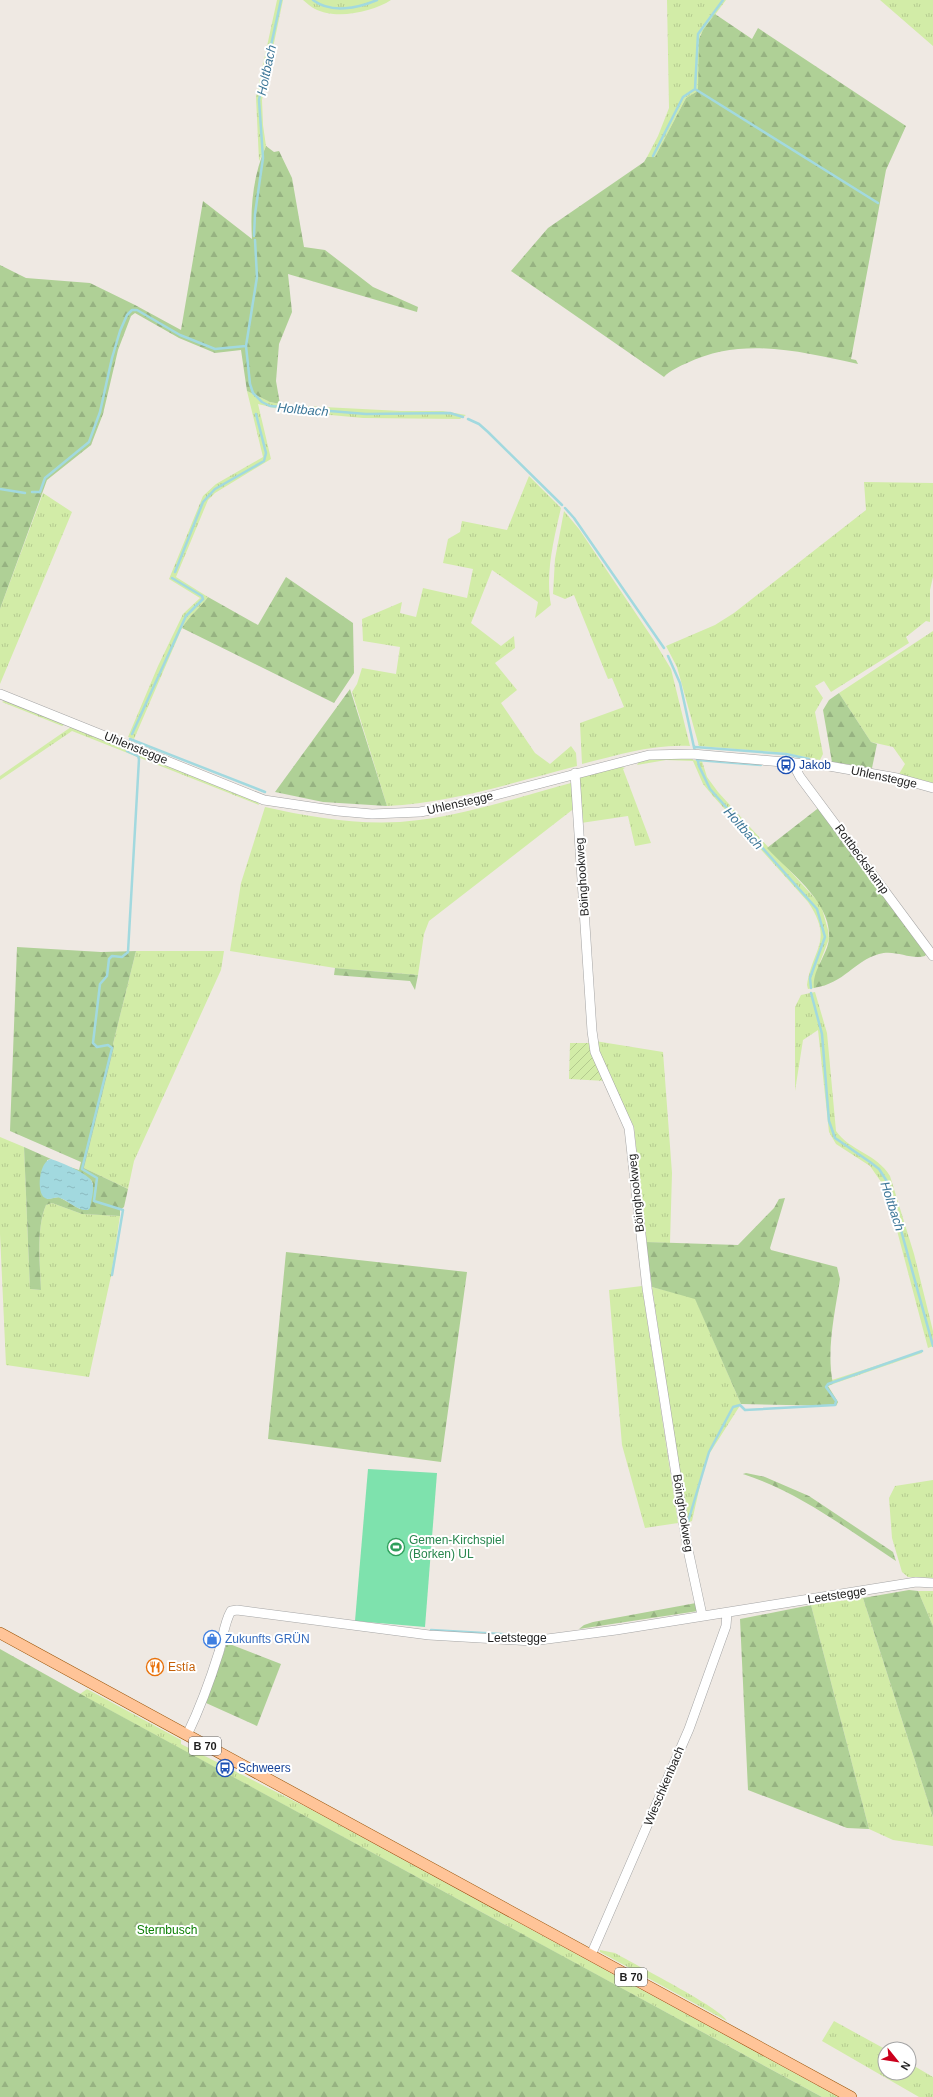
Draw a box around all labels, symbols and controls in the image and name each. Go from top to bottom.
water label: Holtbach [254,43,279,97]
water label: Holtbach [277,400,329,419]
street label: Uhlenstegge [102,729,170,767]
bus stop icon: Jakob [776,755,796,775]
place label: Jakob [799,758,831,772]
street label: Uhlenstegge [850,763,919,791]
street label: Uhlenstegge [426,789,495,817]
water label: Holtbach [721,804,766,852]
street label: Rottbeckskamp [832,821,892,897]
street label: Böinghookweg [572,837,592,917]
street label: Böinghookweg [625,1153,647,1233]
water label: Holtbach [877,1179,908,1233]
street label: Böinghookweg [670,1473,696,1553]
place label: Gemen-Kirchspiel (Borken) UL [409,1533,504,1561]
sports icon: Gemen-Kirchspiel (Borken) UL [386,1537,406,1557]
street label: Leetstegge [807,1583,868,1607]
shop icon: Zukunfts GRÜN [202,1629,222,1649]
street label: Leetstegge [487,1631,547,1645]
place label: Zukunfts GRÜN [225,1632,310,1646]
restaurant icon: Estía [145,1657,165,1677]
place label: Estía [168,1660,196,1674]
road number: B 70 [189,1737,221,1755]
street label: Wieschkenbach [641,1744,687,1828]
bus stop icon: Schweers [215,1758,235,1778]
place label: Schweers [238,1761,291,1775]
park label: Sternbusch [137,1923,197,1937]
road number: B 70 [615,1968,647,1986]
north arrow [877,2041,917,2081]
text: N [898,2060,913,2072]

